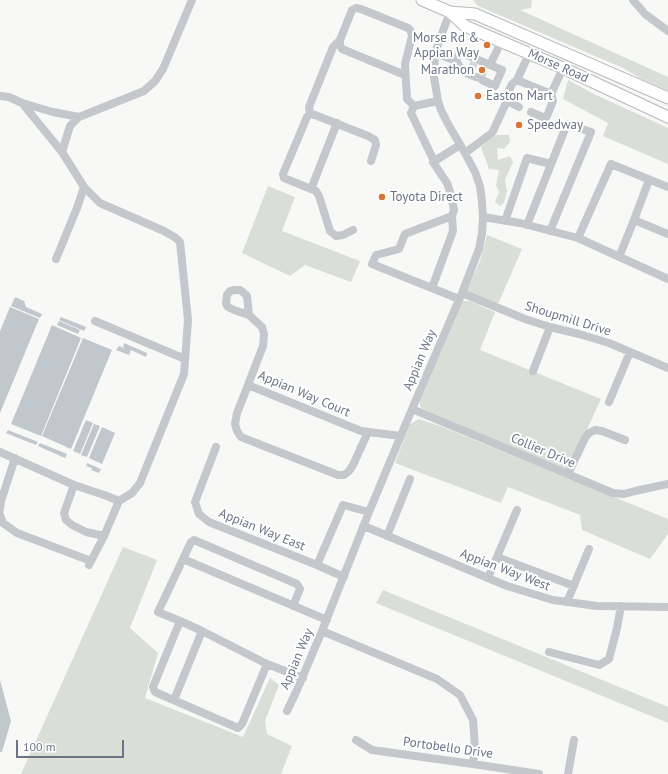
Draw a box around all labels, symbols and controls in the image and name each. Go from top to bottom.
place label: Morse Rd & Appian Way [413,30,479,61]
marker: Morse Rd & Appian Way [482,40,492,50]
street label: Morse Road [525,46,591,86]
place label: Marathon [421,62,474,78]
marker: Marathon [477,65,487,75]
place label: Easton Mart [486,88,553,104]
marker: Easton Mart [473,91,483,101]
place label: Speedway [527,117,583,133]
marker: Speedway [514,120,524,130]
place label: Toyota Direct [390,189,463,205]
marker: Toyota Direct [377,192,387,202]
street label: Shoupmill Drive [523,298,613,340]
street label: Appian Way [400,327,440,393]
street label: Appian Way Court [256,368,352,420]
street label: Collier Drive [508,430,578,472]
street label: Appian Way East [217,506,307,554]
street label: Appian Way West [458,546,552,594]
street label: Appian Way [277,626,317,692]
scale bar [18,732,126,758]
street label: Portobello Drive [402,734,494,762]
text: 100 m [23,739,56,754]

